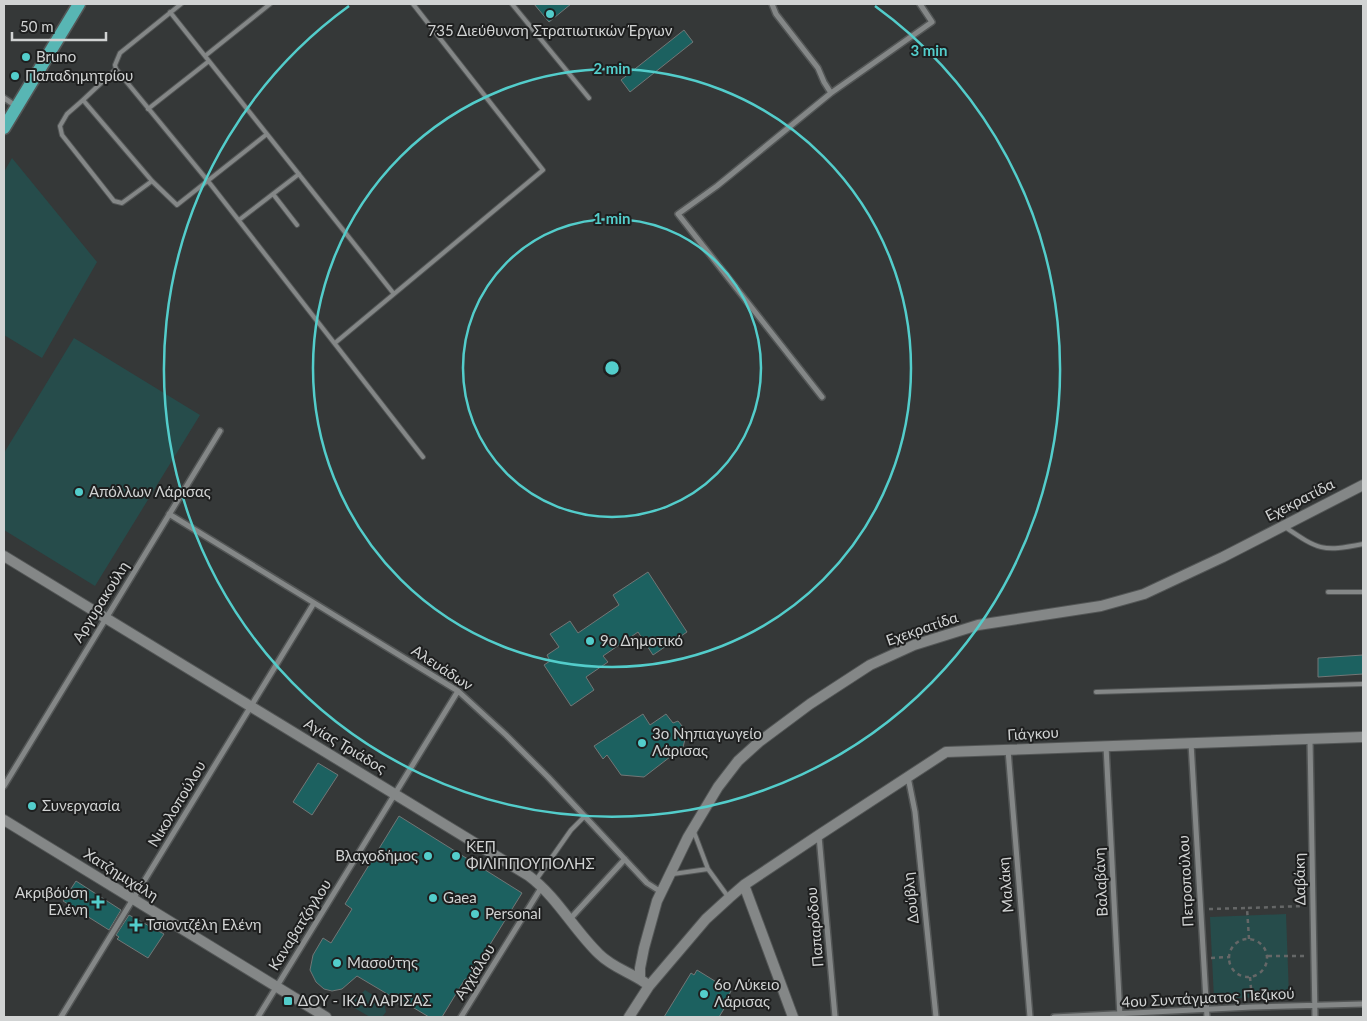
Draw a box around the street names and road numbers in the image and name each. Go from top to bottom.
street label: Εχεκρατίδα [1262,474,1337,524]
street label: Αργυρακούλη [68,558,132,645]
street label: Εχεκρατίδα [883,607,960,649]
street label: Αλευάδων [409,641,477,694]
street label: Αγίας Τριάδος [301,714,390,777]
street label: Γιάγκου [1007,723,1059,743]
street label: Νικολοπούλου [143,757,209,850]
street label: Πετροπούλου [1174,835,1196,927]
street label: Χατζημιχάλη [81,844,162,904]
street label: Βαλαβάνη [1089,847,1111,917]
street label: Δαβάκη [1290,853,1308,905]
street label: Μαλάκη [994,857,1016,914]
street label: Δούβλη [898,871,922,925]
street label: Καναβατζόγλου [264,876,334,973]
street label: Παπαρόδου [802,886,826,968]
street label: Αγχιάλου [450,940,498,1003]
street label: 4ου Συντάγματος Πεζικού [1121,983,1295,1011]

